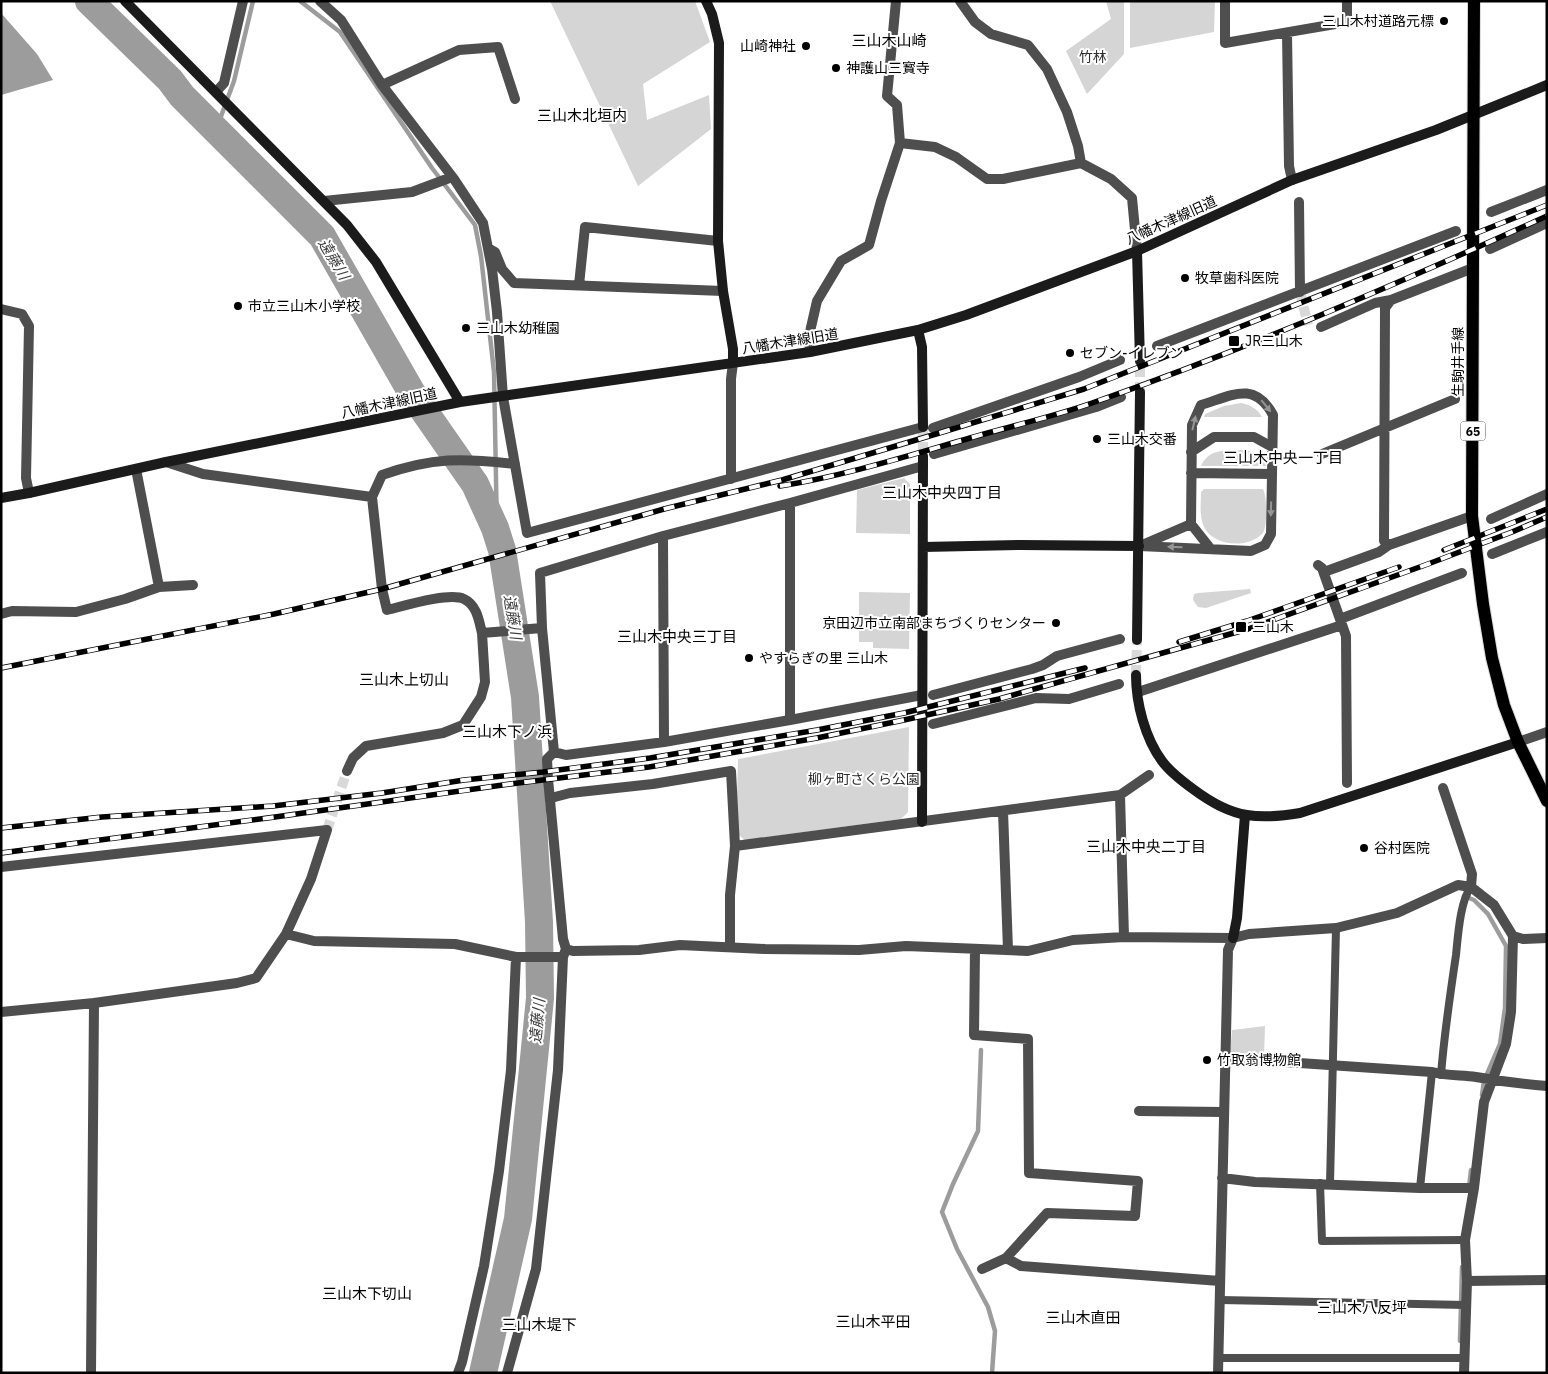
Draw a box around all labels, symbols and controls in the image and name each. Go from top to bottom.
place label: 三山木村道路元標 [1322,12,1434,30]
marker: 三山木村道路元標 [1438,15,1450,27]
district label: 三山木山崎 [851,31,927,50]
place label: 山崎神社 [740,37,796,55]
marker: 山崎神社 [800,40,812,52]
park label: 竹林 [1079,48,1107,66]
place label: 神護山三寳寺 [846,59,930,77]
marker: 神護山三寳寺 [830,62,842,74]
district label: 三山木北垣内 [537,106,627,125]
street label: 八幡木津線旧道 [1123,192,1219,248]
water label: 遠藤川 [314,235,355,285]
place label: 牧草歯科医院 [1195,269,1279,287]
marker: 牧草歯科医院 [1179,272,1191,284]
place label: 市立三山木小学校 [248,297,360,315]
marker: 市立三山木小学校 [232,300,244,312]
place label: 三山木幼稚園 [476,319,560,337]
marker: 三山木幼稚園 [460,322,472,334]
street label: 八幡木津線旧道 [740,324,840,358]
street label: 生駒井手線 [1449,327,1467,397]
place label: JR三山木 [1245,332,1303,350]
marker: JR三山木 [1227,334,1241,348]
place label: セブン-イレブン [1080,344,1184,362]
marker: セブン-イレブン [1064,347,1076,359]
street label: 八幡木津線旧道 [339,384,439,422]
one-way arrow [1261,400,1272,413]
one-way arrow [1190,415,1198,430]
road number: 65 [1460,422,1486,441]
place label: 三山木交番 [1107,430,1177,448]
marker: 三山木交番 [1091,433,1103,445]
district label: 三山木中央一丁目 [1223,448,1343,467]
district label: 三山木中央四丁目 [882,483,1002,502]
one-way arrow [1267,502,1275,518]
one-way arrow [1166,543,1182,551]
water label: 遠藤川 [500,593,526,643]
place label: 京田辺市立南部まちづくりセンター [822,614,1046,632]
marker: 京田辺市立南部まちづくりセンター [1050,617,1062,629]
place label: 三山木 [1252,618,1294,636]
marker: 三山木 [1234,620,1248,634]
district label: 三山木中央三丁目 [617,627,737,646]
place label: やすらぎの里 三山木 [759,649,888,667]
marker: やすらぎの里 三山木 [743,652,755,664]
district label: 三山木上切山 [359,670,449,689]
district label: 三山木下ノ浜 [462,722,552,741]
park label: 柳ヶ町さくら公園 [808,770,920,788]
district label: 三山木中央二丁目 [1086,837,1206,856]
place label: 谷村医院 [1374,839,1430,857]
marker: 谷村医院 [1358,842,1370,854]
water label: 遠藤川 [526,996,549,1044]
place label: 竹取翁博物館 [1217,1051,1301,1069]
marker: 竹取翁博物館 [1201,1054,1213,1066]
district label: 三山木下切山 [322,1284,412,1303]
district label: 三山木八反坪 [1317,1298,1407,1317]
district label: 三山木直田 [1045,1308,1121,1327]
district label: 三山木平田 [835,1312,911,1331]
district label: 三山木堤下 [501,1315,577,1334]

